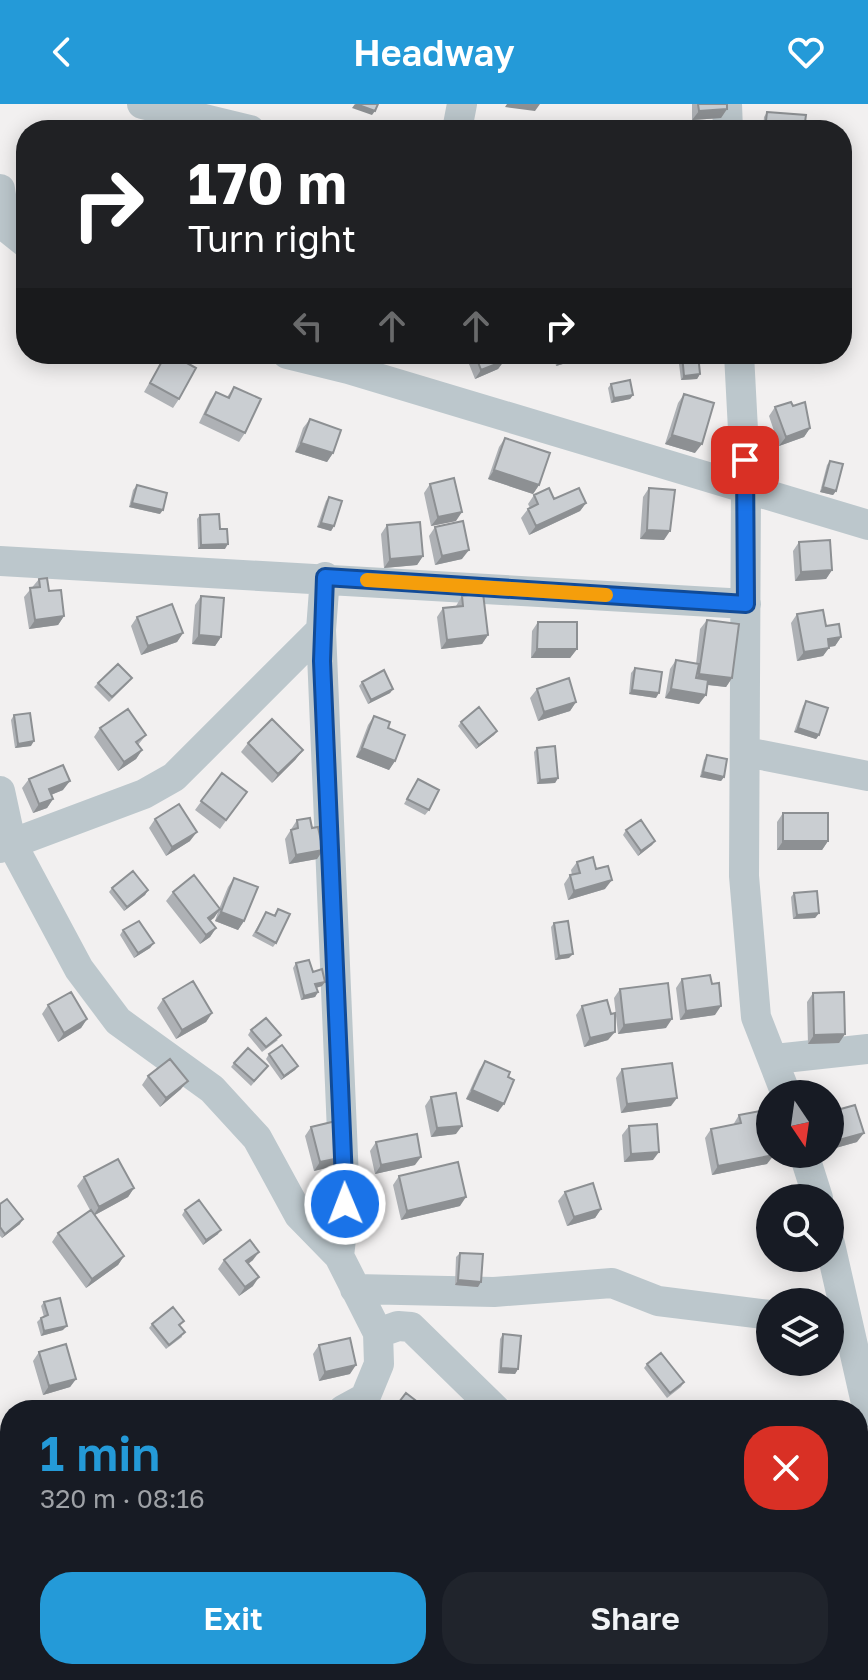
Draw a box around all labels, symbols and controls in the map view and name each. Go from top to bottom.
icon: back [40,30,84,74]
icon: heart [784,30,828,74]
text: Headway [353,31,515,74]
text: 170 m [188,149,347,216]
icon: right [56,152,160,256]
text: Turn right [188,217,356,260]
icon: left [286,304,330,348]
icon: ahead [370,304,414,348]
icon: ahead [454,304,498,348]
icon: right [538,304,582,348]
pin [711,426,779,494]
icon: arrive [723,438,767,482]
north arrow [756,1080,844,1168]
map controls [756,1080,844,1376]
position arrow [303,1162,387,1246]
button: search [756,1184,844,1272]
button: layers [756,1288,844,1376]
text: 1 min [40,1424,160,1482]
button: close [744,1426,828,1510]
text: 320 m · 08:16 [40,1483,205,1514]
button: Exit [40,1572,426,1664]
button: Share [442,1572,828,1664]

